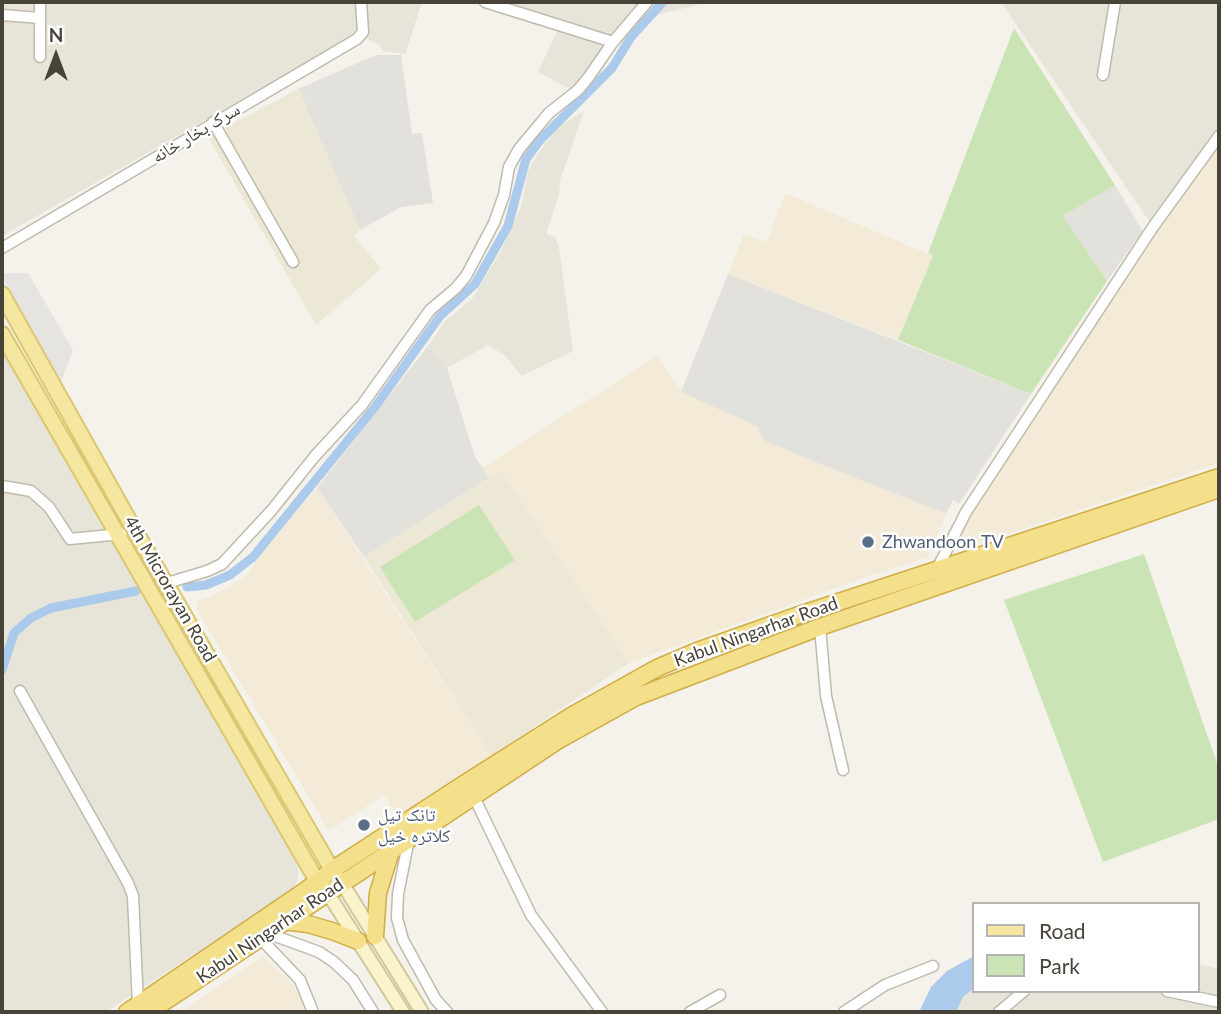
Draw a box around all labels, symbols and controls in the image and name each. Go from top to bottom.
north arrow [21,21,91,91]
text: N [49,23,63,46]
street label: سرک بخار خانه [148,98,244,168]
street label: 4th Microrayan Road [119,512,221,666]
place label: Zhwandoon TV [882,531,1004,553]
marker: Zhwandoon TV [860,534,876,550]
street label: Kabul Ningarhar Road [671,592,841,672]
place label: تانک تیل کلاتره خیل [378,804,450,846]
marker: تانک تیل کلاتره خیل [356,817,372,833]
street label: Kabul Ningarhar Road [192,874,348,988]
legend [972,902,1200,993]
text: Road [1039,918,1086,943]
text: Park [1039,953,1080,978]

